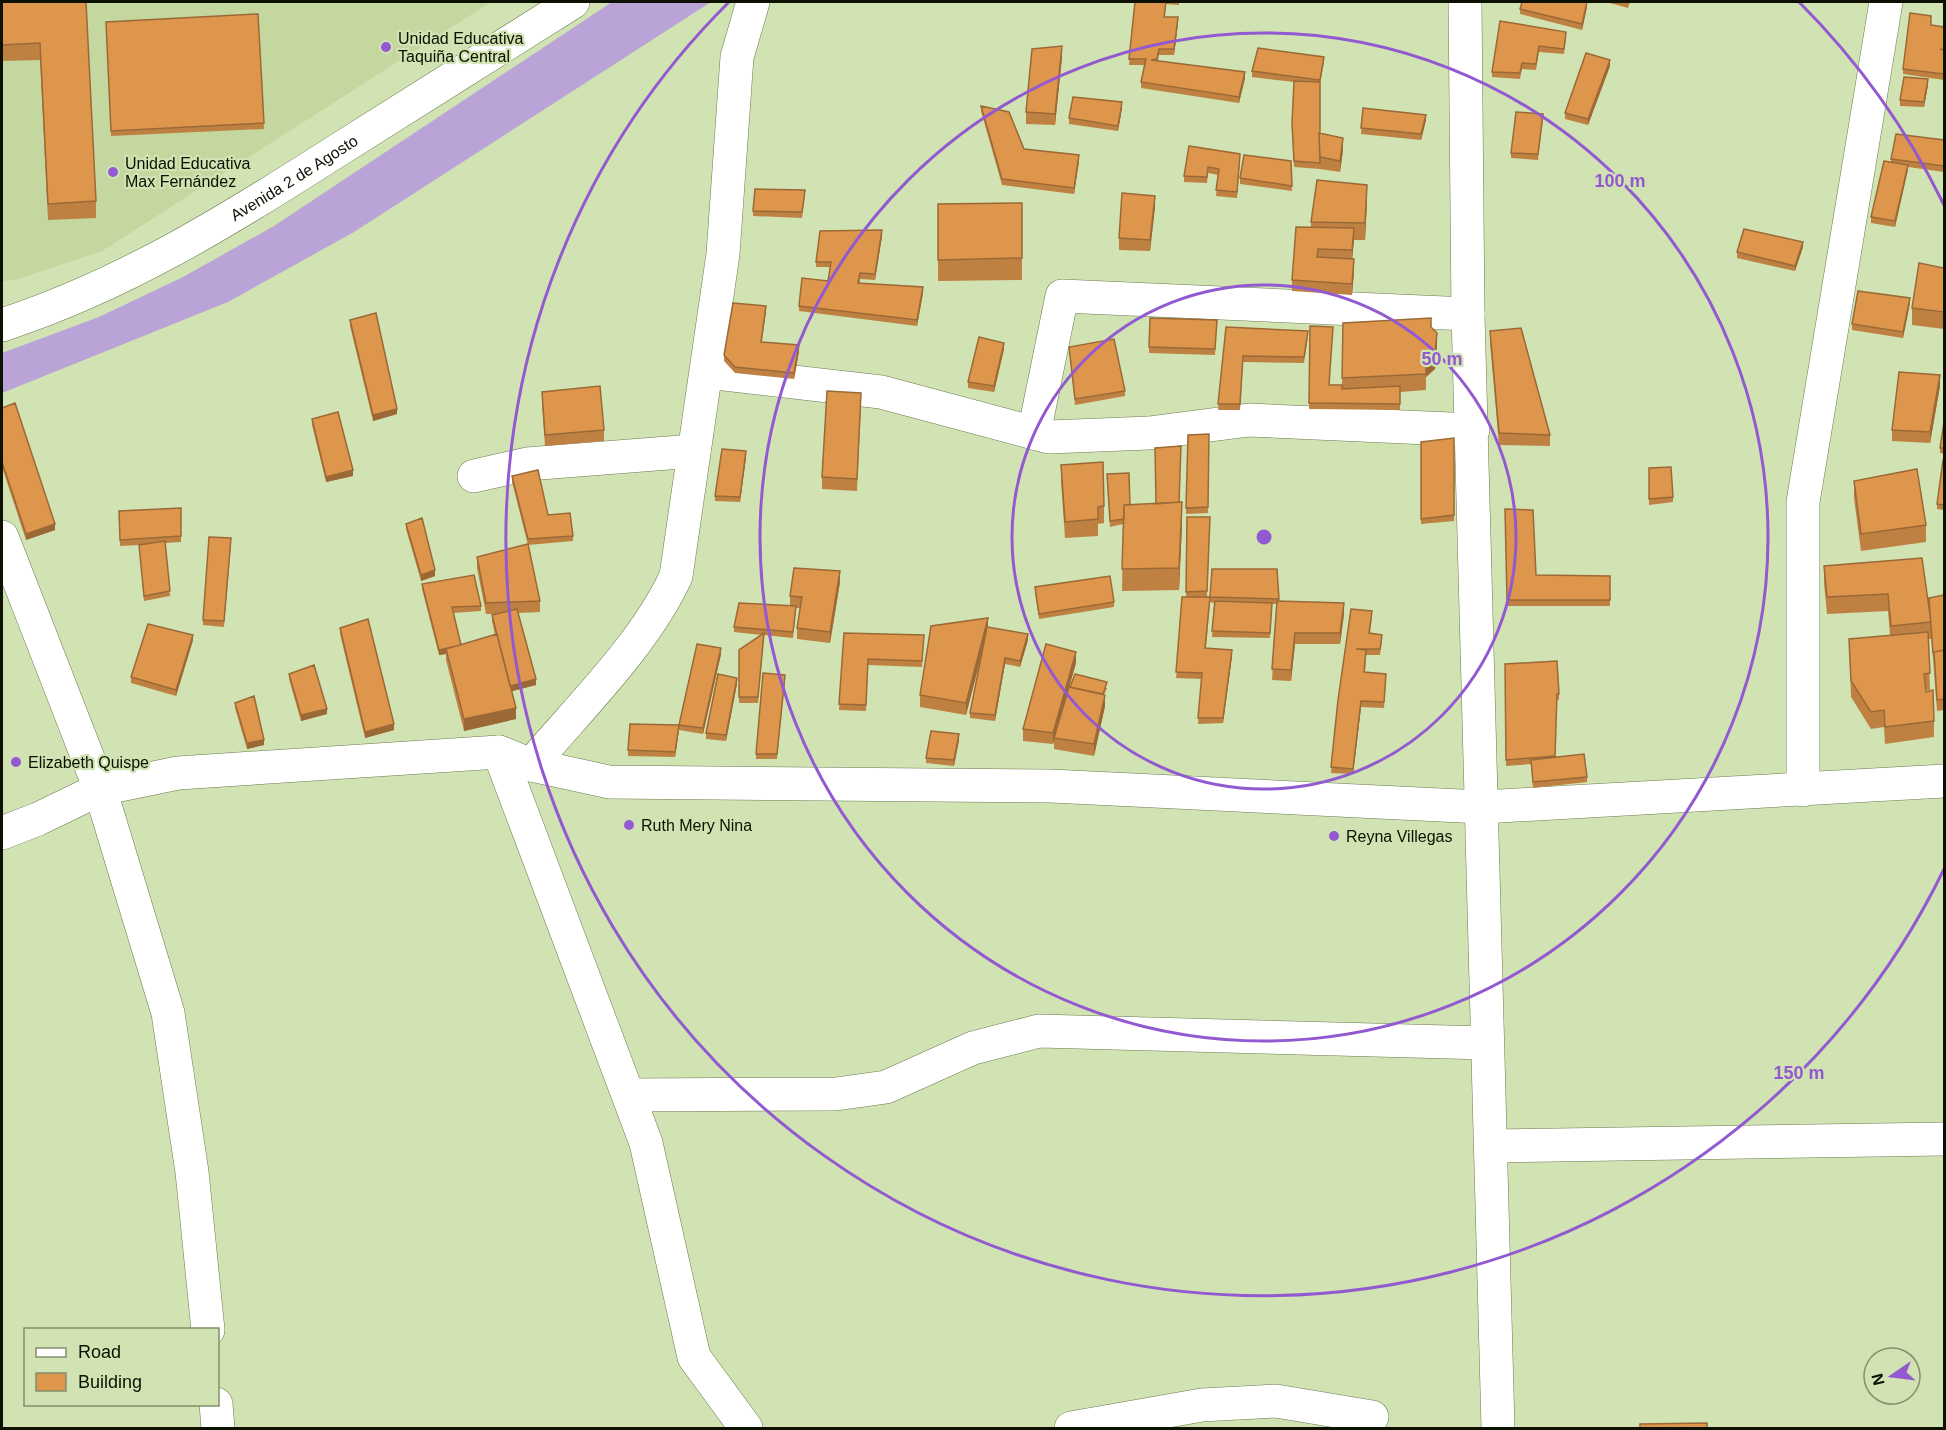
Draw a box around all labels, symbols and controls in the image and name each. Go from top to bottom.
place label: Unidad Educativa Taquiña Central [398,30,524,65]
marker: Unidad Educativa Taquiña Central [379,40,393,54]
street label: Avenida 2 de Agosto [228,132,361,224]
place label: Unidad Educativa Max Fernández [125,155,251,190]
marker: Unidad Educativa Max Fernández [106,165,120,179]
text: 100 m [1594,171,1646,191]
text: 50 m [1421,349,1463,369]
centre of rings [1254,527,1274,547]
place label: Elizabeth Quispe [28,754,149,771]
marker: Elizabeth Quispe [9,755,23,769]
place label: Ruth Mery Nina [641,817,752,834]
marker: Ruth Mery Nina [622,818,636,832]
place label: Reyna Villegas [1346,828,1452,845]
marker: Reyna Villegas [1327,829,1341,843]
text: 150 m [1773,1063,1825,1083]
legend [24,1328,219,1406]
text: Road [78,1342,121,1362]
north arrow [1862,1346,1922,1406]
text: Building [78,1372,142,1392]
text: N [1868,1372,1888,1387]

